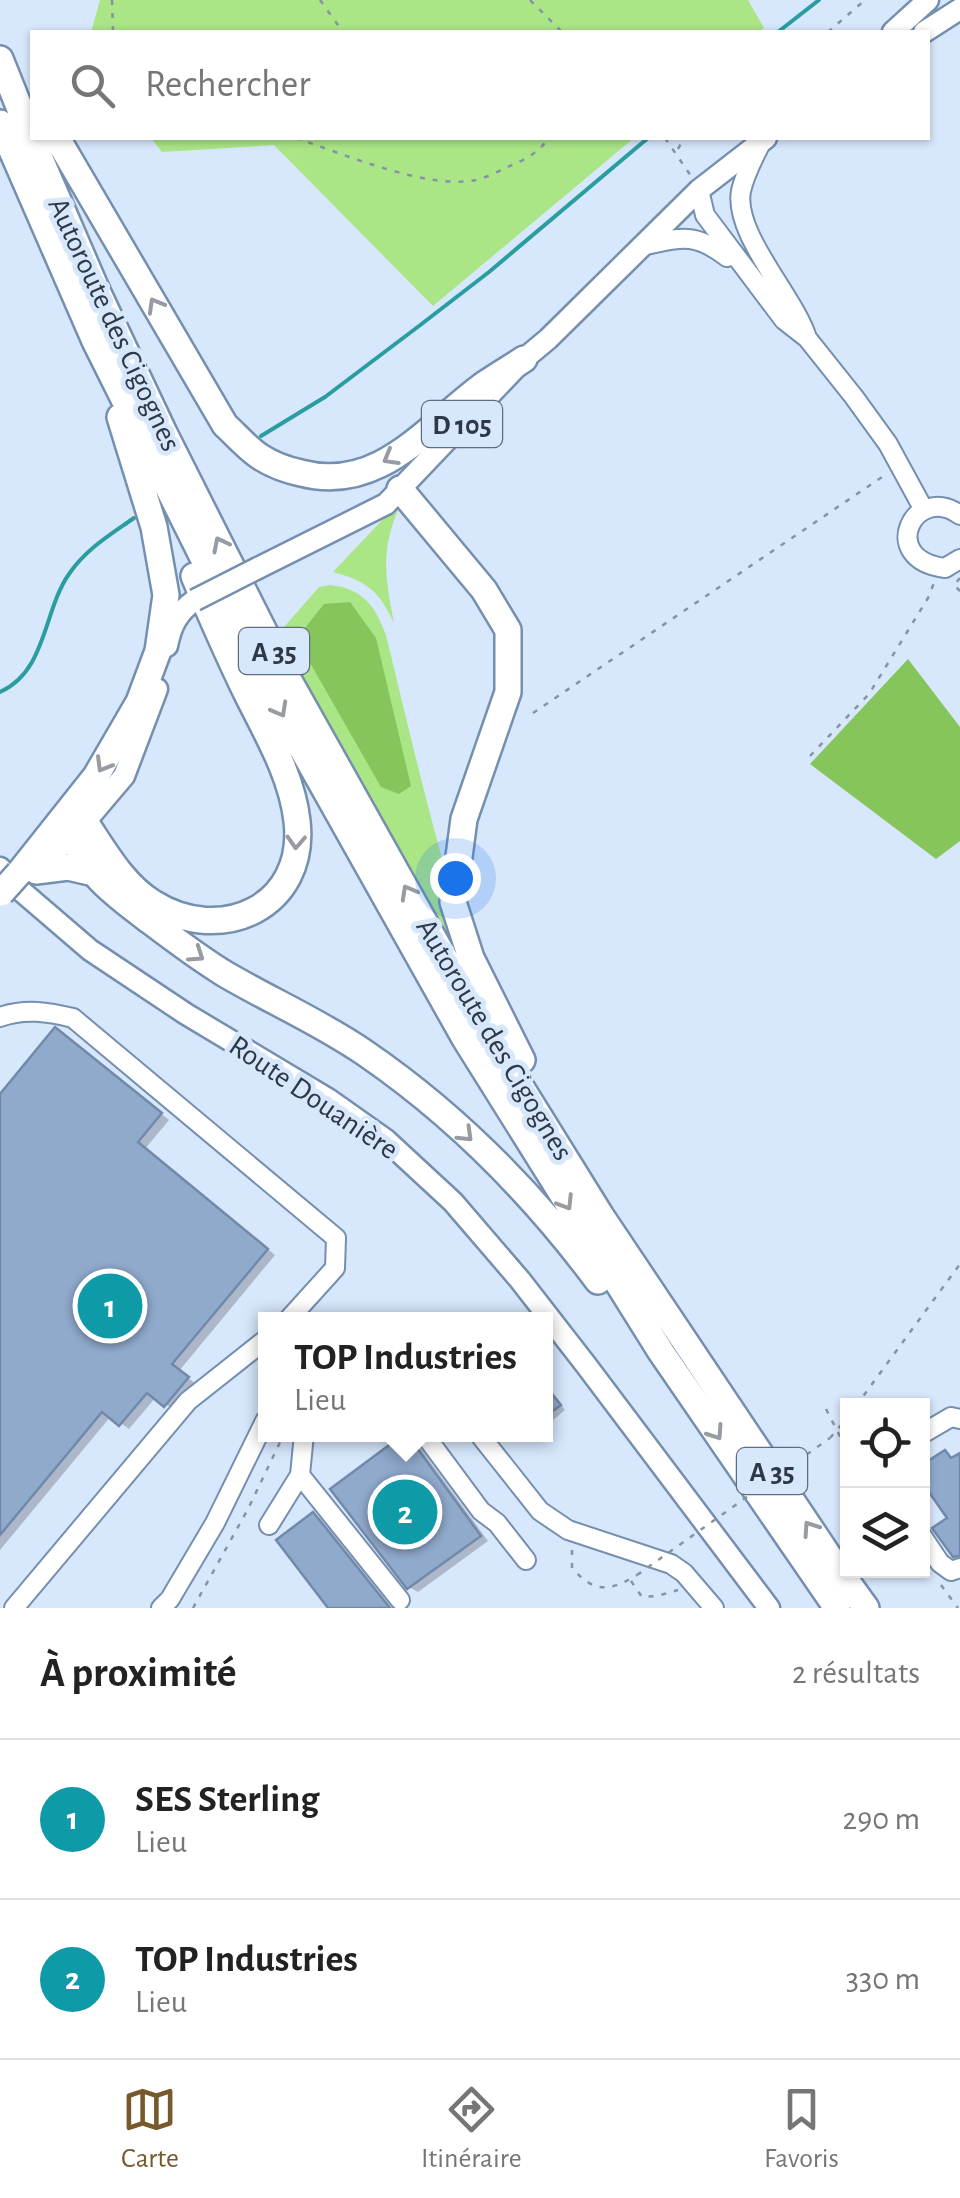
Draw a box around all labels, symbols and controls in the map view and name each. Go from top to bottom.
search box [30,30,930,140]
icon: search [65,58,120,113]
text: Rechercher [145,66,311,104]
street label: Autoroute des Cigognes [42,193,186,456]
one-way arrow [147,298,167,316]
road number: D 105 [422,401,502,447]
one-way arrow [383,446,401,465]
one-way arrow [213,537,232,555]
road number: A 35 [239,628,309,674]
one-way arrow [268,699,288,717]
one-way arrow [96,754,115,772]
one-way arrow [286,834,307,850]
your location [430,853,481,904]
one-way arrow [400,885,420,903]
street label: Autoroute des Cigognes [410,914,578,1165]
one-way arrow [187,943,205,962]
street label: Route Douanière [224,1030,403,1165]
one-way arrow [455,1124,473,1142]
one-way arrow [554,1192,573,1210]
pin: 1 [78,1268,142,1344]
popup [258,1312,553,1442]
text: TOP Industries [294,1339,517,1377]
text: Lieu [294,1384,346,1416]
map controls [840,1398,930,1578]
button: locate [840,1398,930,1488]
one-way arrow [703,1422,722,1440]
road number: A 35 [737,1448,807,1494]
pin: 2 [372,1474,438,1550]
button: layers [840,1488,930,1578]
one-way arrow [804,1521,822,1540]
text: À proximité [40,1652,237,1694]
text: 2 résultats [792,1657,920,1689]
text: SES Sterling [135,1781,319,1819]
text: 1 [67,1803,78,1835]
text: 290 m [843,1803,920,1835]
text: Lieu [135,1826,187,1858]
text: TOP Industries [135,1941,358,1979]
text: 2 [65,1963,80,1995]
text: 330 m [846,1963,920,1995]
text: Lieu [135,1986,187,2018]
tab: Carte [121,2082,179,2176]
tab: Itinéraire [421,2082,522,2176]
tab: Favoris [764,2082,839,2176]

